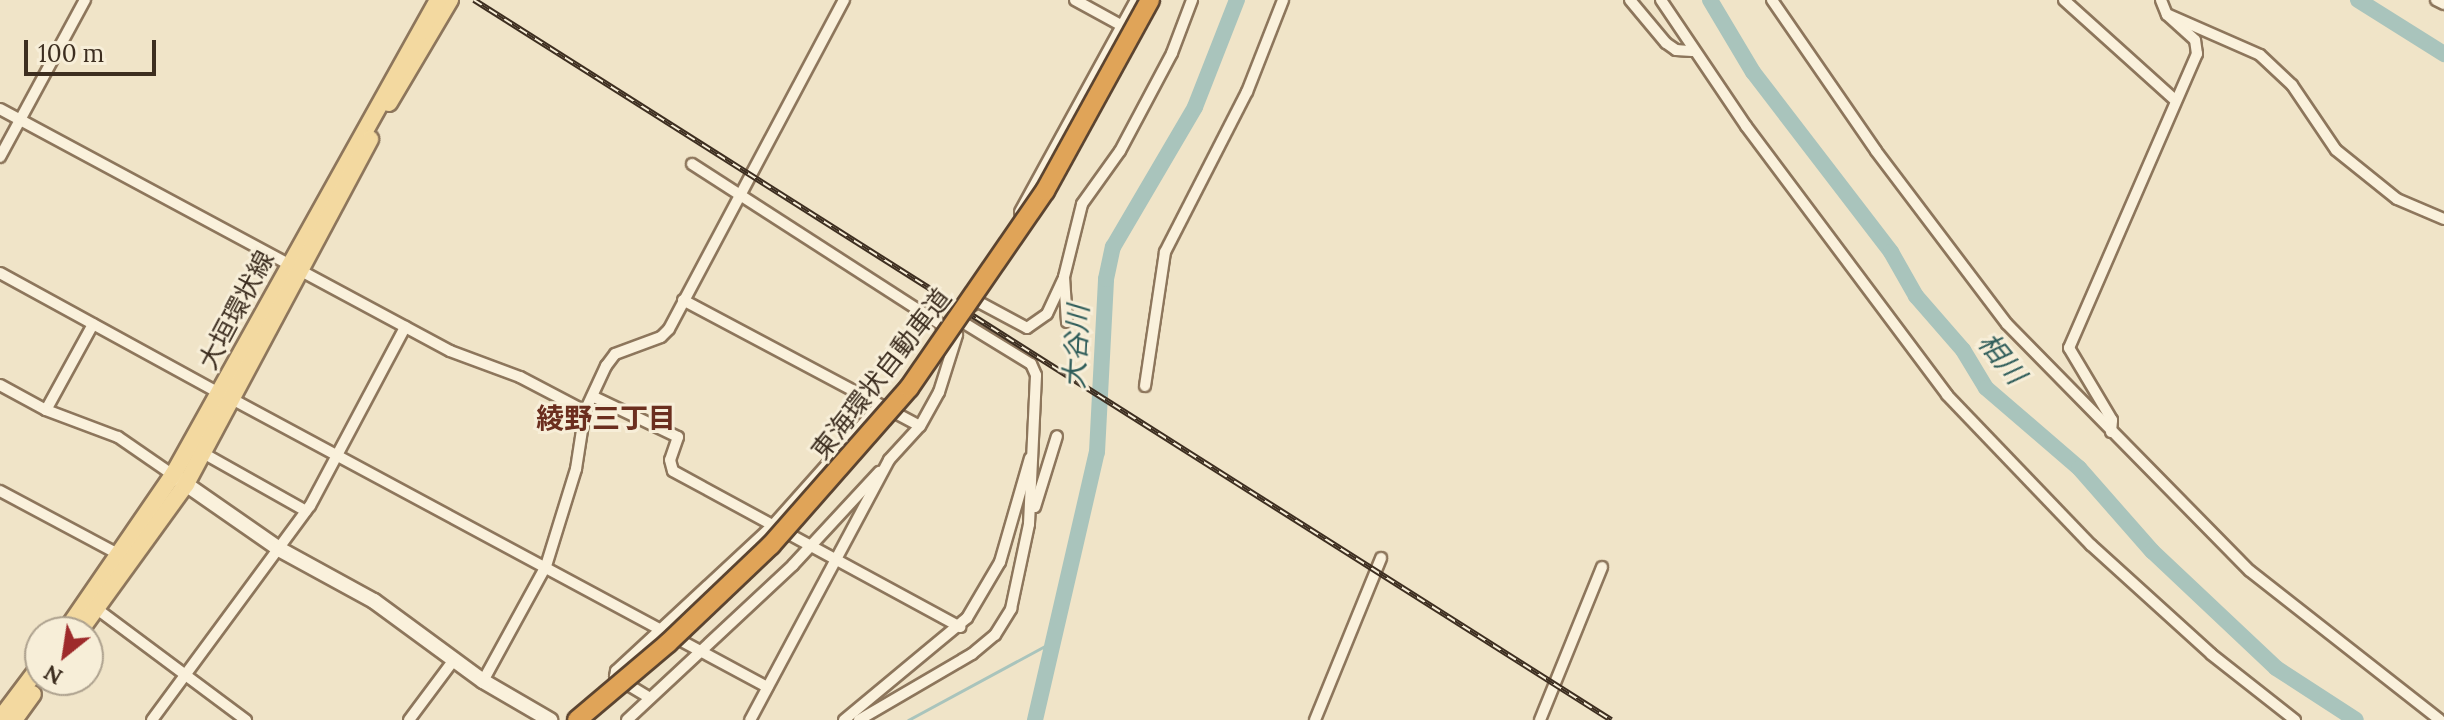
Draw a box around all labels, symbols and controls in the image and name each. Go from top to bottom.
scale bar [28,24,160,74]
text: 100 m [38,38,104,69]
street label: 大垣環状線 [192,245,280,375]
street label: 東海環状自動車道 [805,282,957,466]
water label: 大谷川 [1057,304,1095,390]
water label: 相川 [1971,326,2033,390]
district label: 綾野三丁目 [536,401,676,435]
north arrow [24,616,104,696]
text: N [39,659,67,691]

